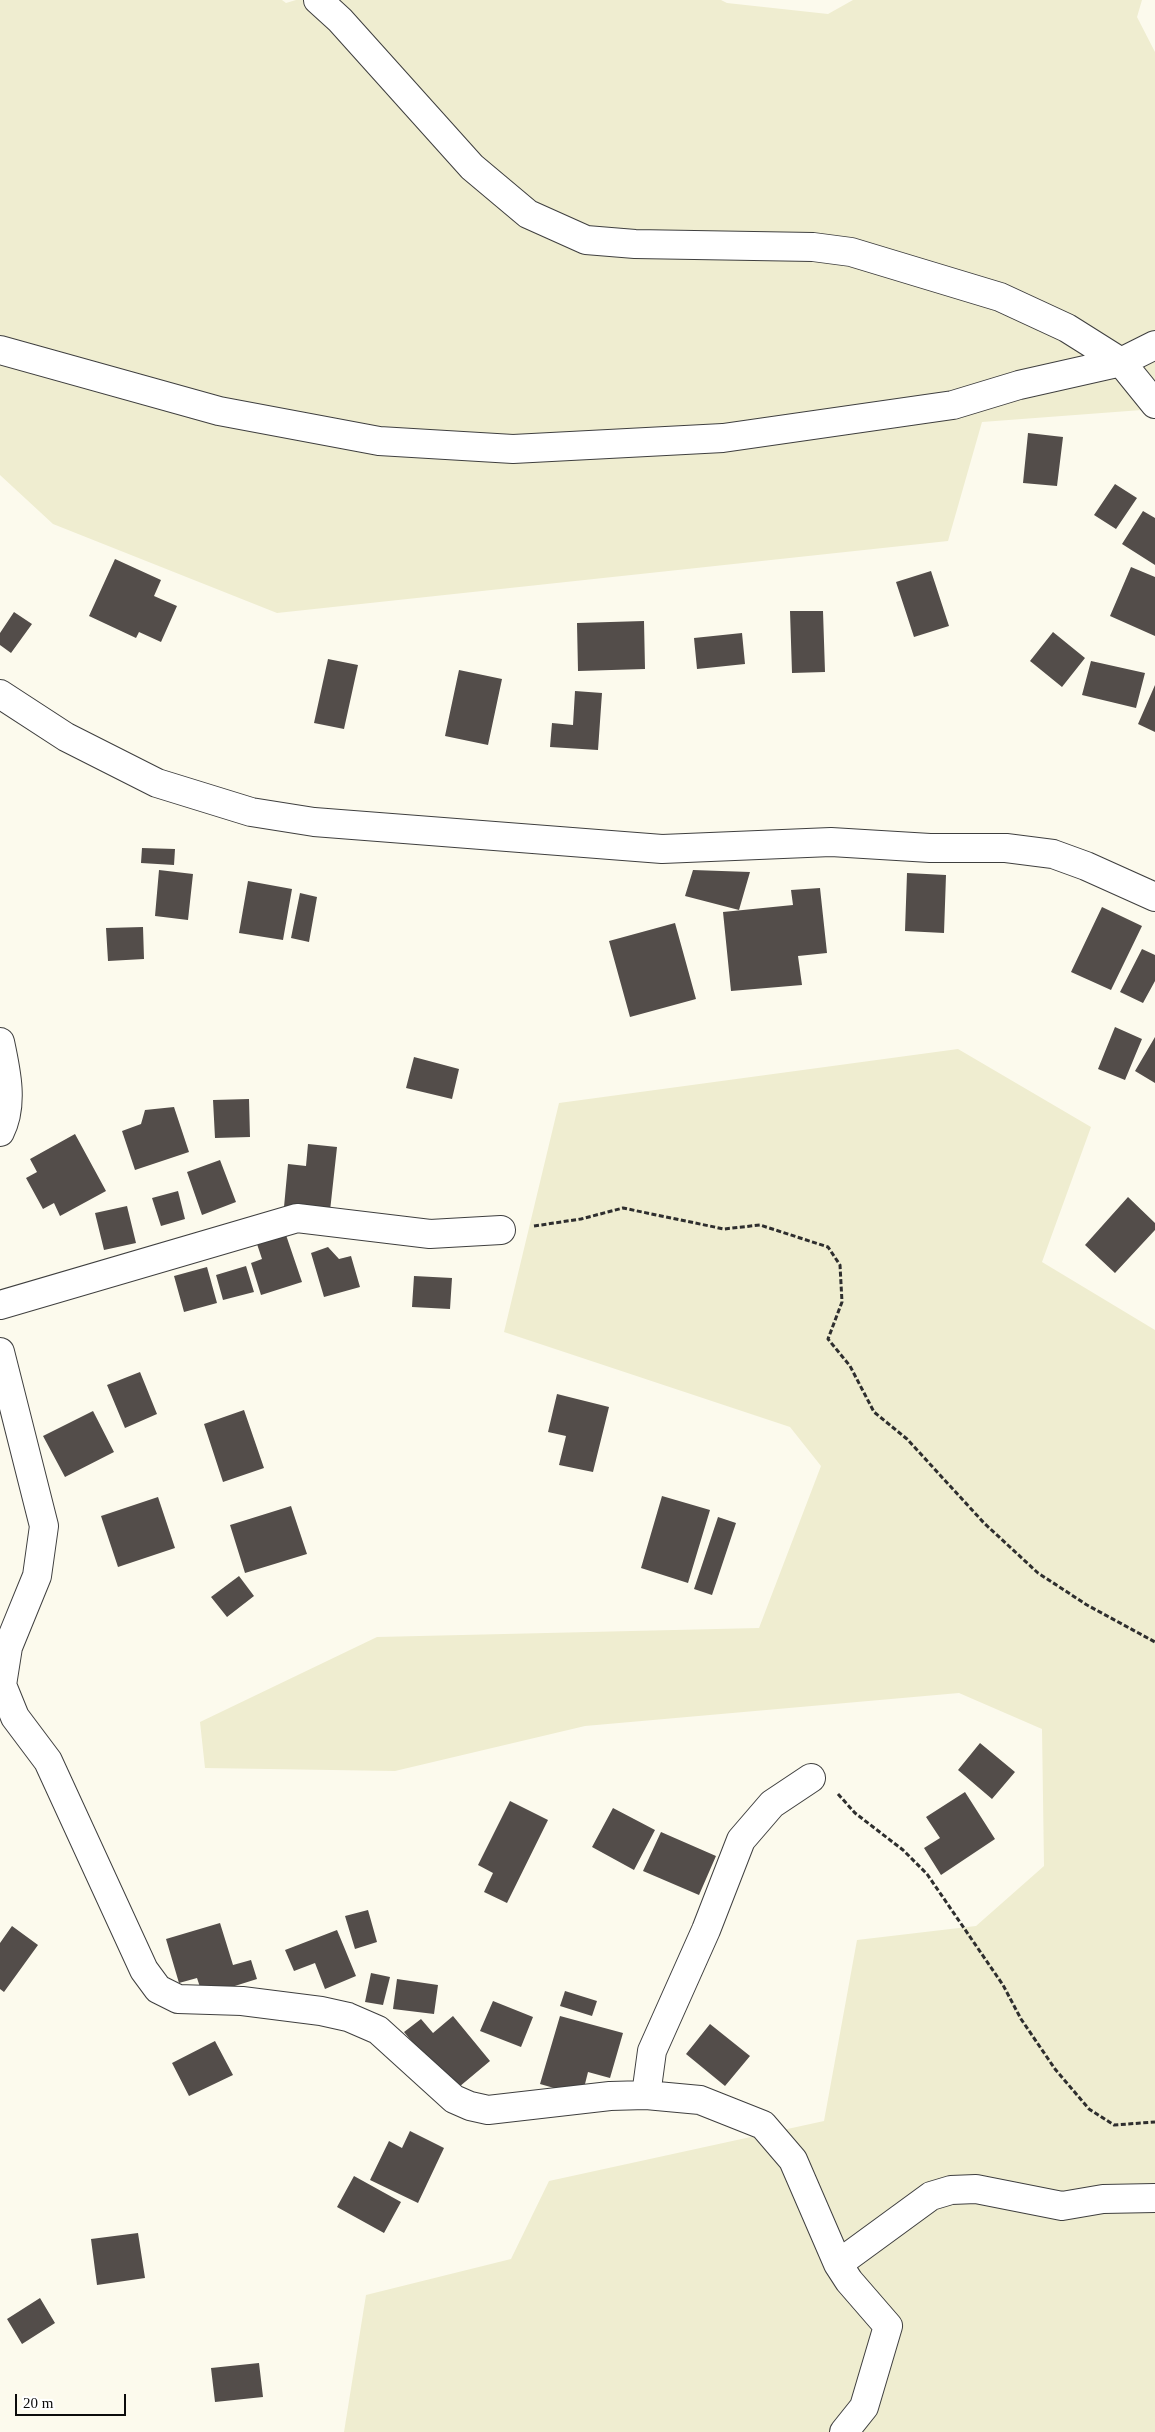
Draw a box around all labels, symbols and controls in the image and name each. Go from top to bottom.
scale bar [18,2384,129,2416]
text: 20 m [23,2395,53,2411]

